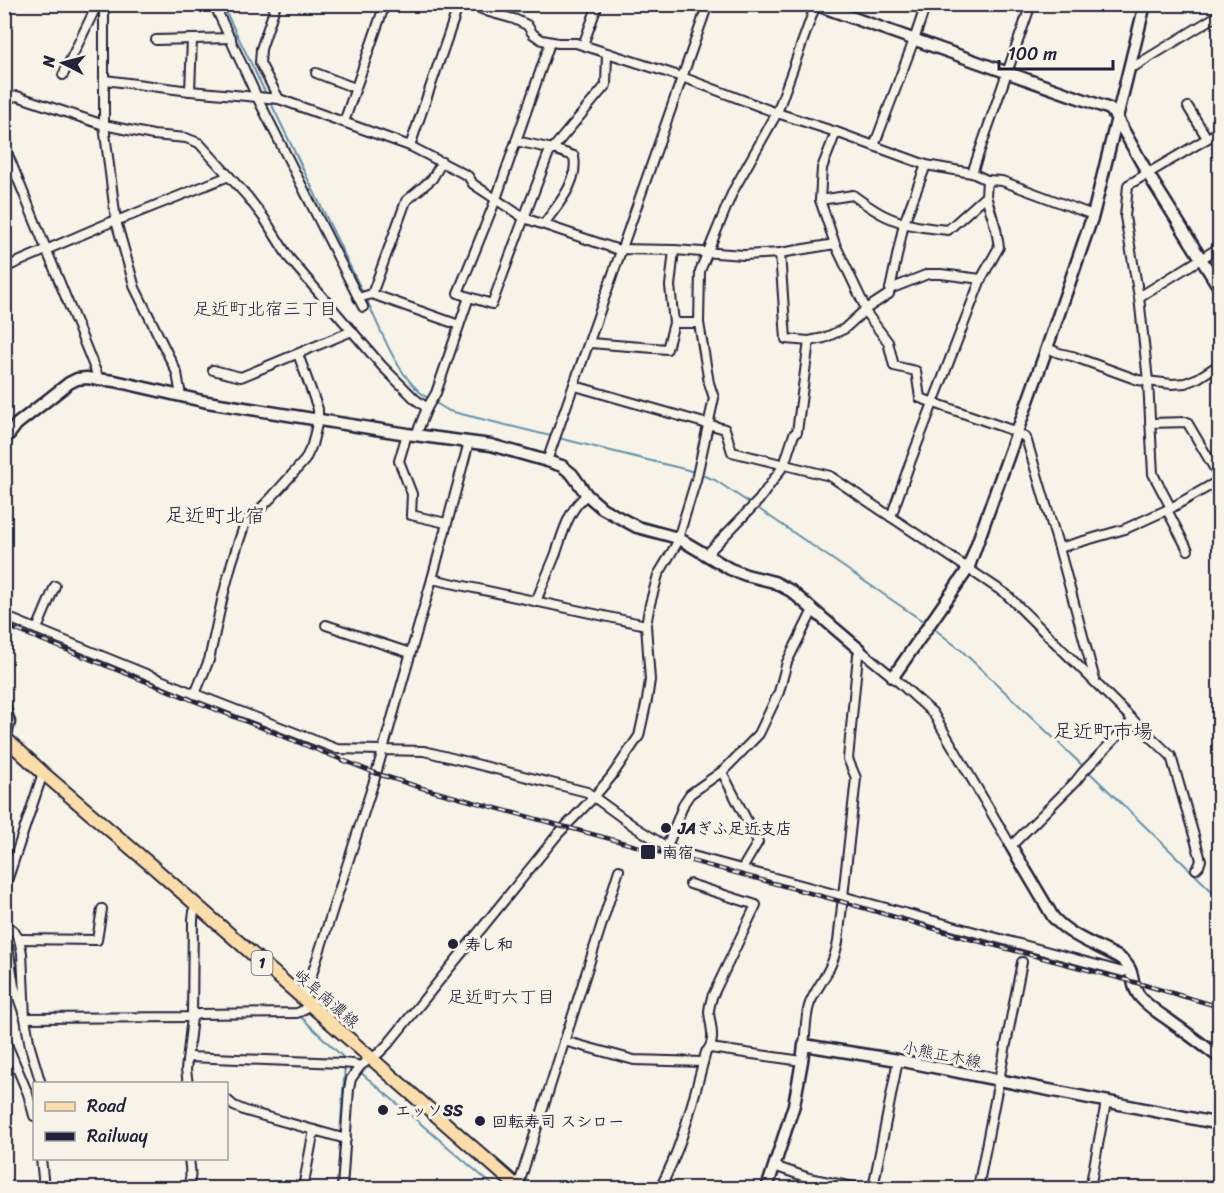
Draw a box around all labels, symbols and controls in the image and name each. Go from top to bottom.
north arrow [33,33,93,93]
scale bar [999,33,1113,71]
text: 100 m [1008,38,1057,70]
text: N [33,54,64,70]
district label: 足近町北宿三丁目 [193,293,337,325]
district label: 足近町北宿 [165,498,265,533]
district label: 足近町市場 [1053,714,1153,749]
place label: JAぎふ足近支店 [677,814,792,843]
marker: JAぎふ足近支店 [659,821,673,835]
place label: 南宿 [662,838,694,867]
marker: 南宿 [639,843,657,861]
place label: 寿し和 [465,930,513,959]
marker: 寿し和 [446,937,460,951]
road number: 1 [252,951,272,975]
street label: 岐阜南濃線 [287,961,366,1036]
district label: 足近町六丁目 [447,981,555,1013]
street label: 小熊正木線 [900,1033,984,1076]
legend [33,1082,228,1160]
text: Road [87,1090,127,1122]
place label: エッソSS [395,1096,463,1125]
marker: エッソSS [376,1103,390,1117]
place label: 回転寿司 スシロー [492,1107,624,1136]
marker: 回転寿司 スシロー [473,1114,487,1128]
text: Railway [87,1120,149,1152]

